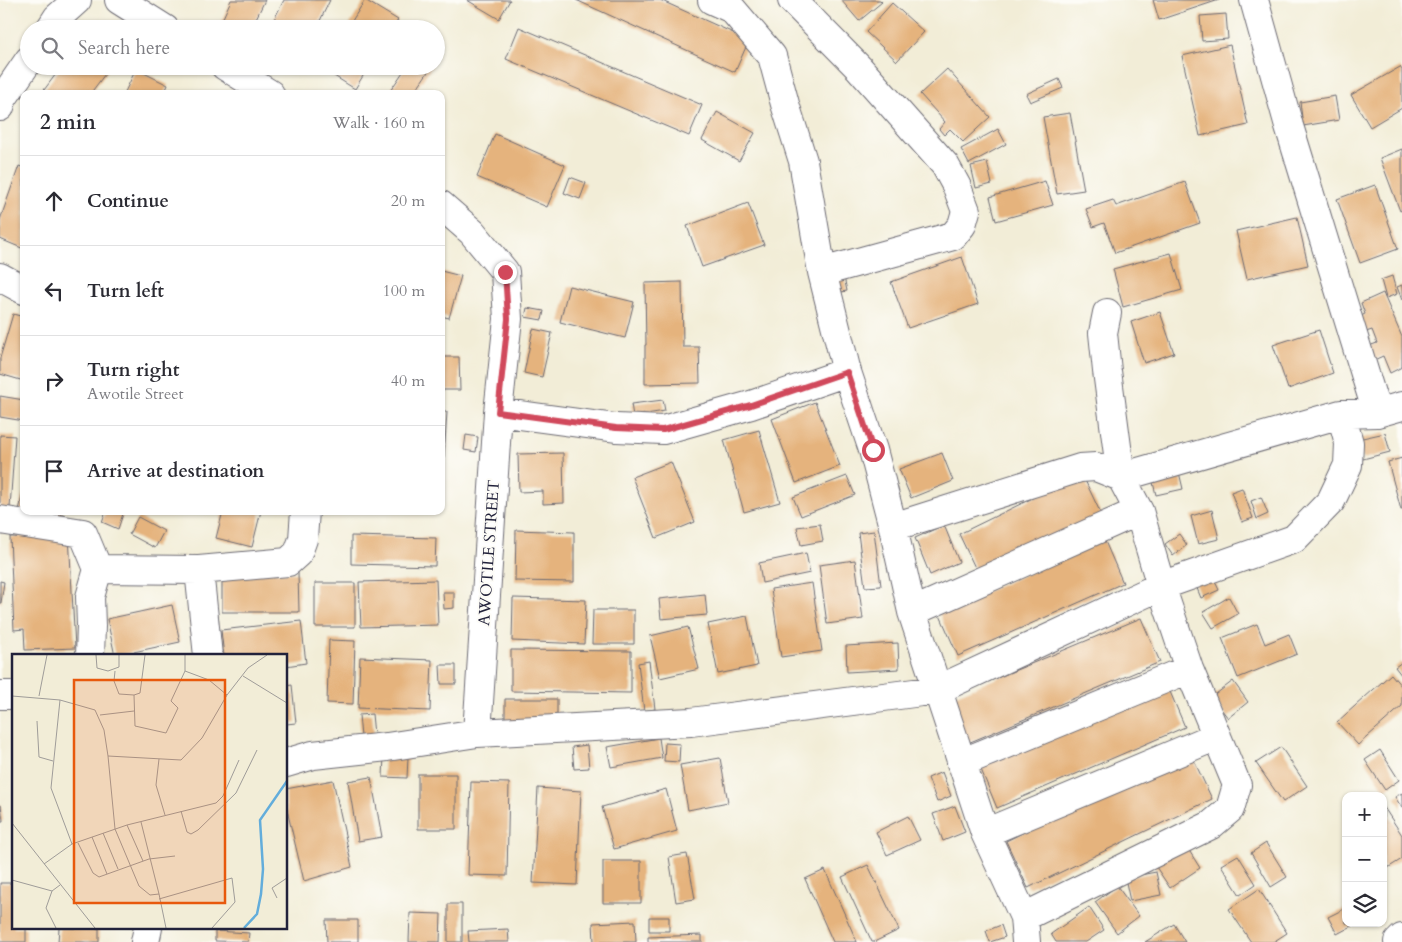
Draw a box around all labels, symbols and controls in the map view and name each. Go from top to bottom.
search box [20,20,445,75]
icon: search [38,34,66,62]
text: Search here [78,35,170,61]
text: 2 min [40,108,96,137]
text: Walk · 160 m [333,112,425,134]
icon: ahead [40,187,68,215]
text: Continue [87,188,169,214]
text: 20 m [391,190,425,212]
route end [494,261,517,284]
icon: left [40,277,68,305]
text: Turn left [87,278,164,304]
text: 100 m [383,280,425,302]
text: Turn right [87,357,179,383]
icon: right [40,367,68,395]
text: 40 m [391,370,425,392]
text: Awotile Street [87,383,184,405]
route start [862,439,885,462]
icon: arrive [40,457,68,485]
text: Arrive at destination [87,458,264,484]
street label: AWOTILE STREET [473,479,505,627]
inset map [12,654,288,930]
map controls [1342,792,1387,927]
button: + [1342,792,1387,837]
button: − [1342,837,1387,882]
button: layers [1342,882,1387,927]

